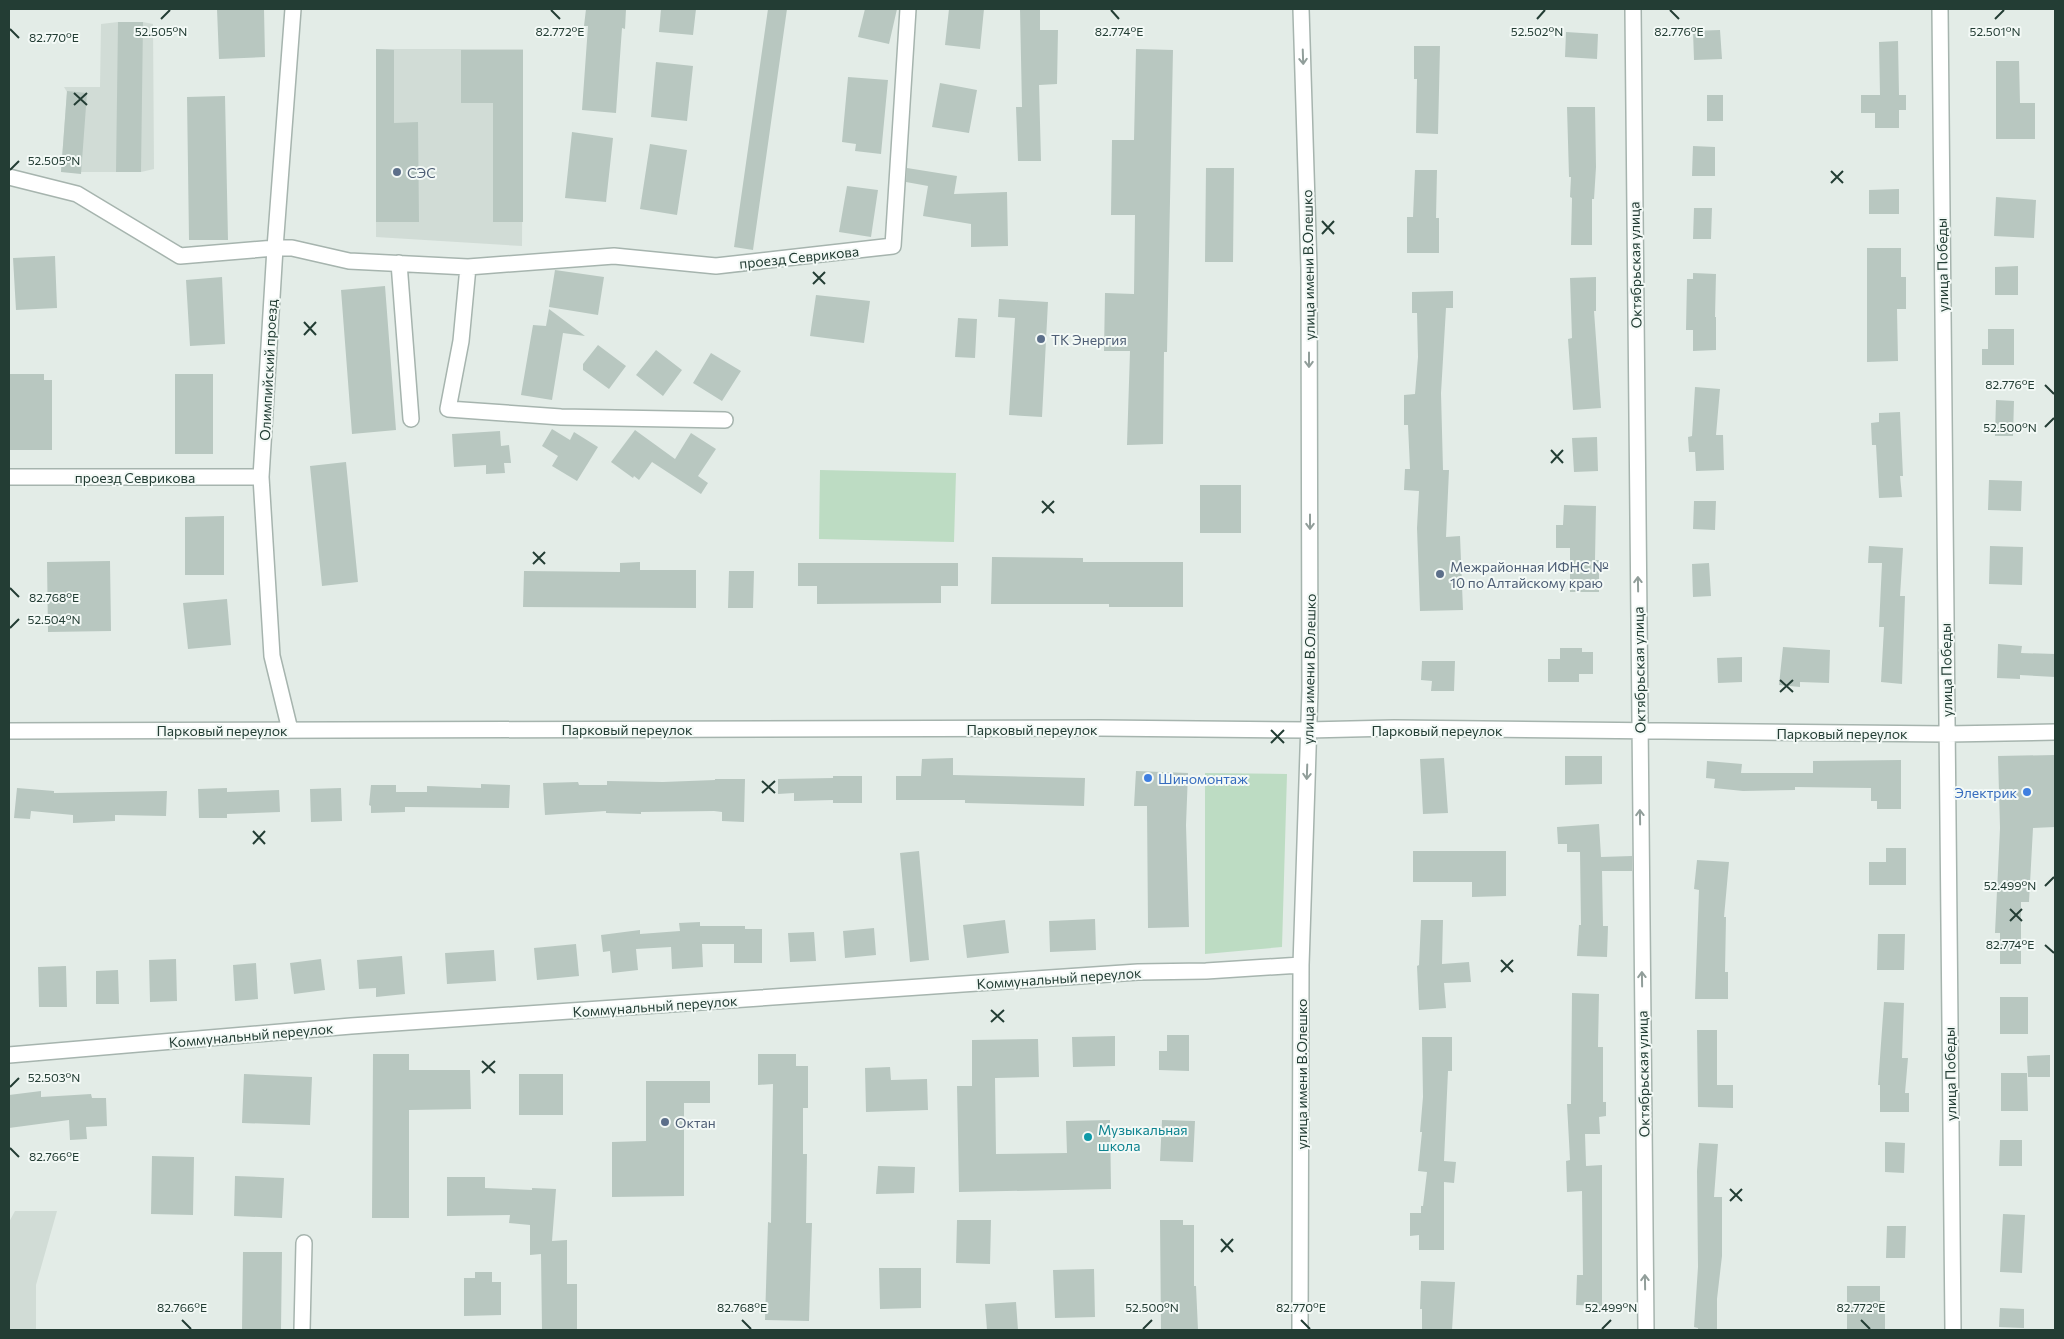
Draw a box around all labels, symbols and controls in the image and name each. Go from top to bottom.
text: 52.505°N [135,24,187,38]
text: 82.772°E [536,24,584,38]
text: 82.774°E [1095,24,1143,38]
text: 52.502°N [1511,24,1563,38]
text: 82.776°E [1654,24,1704,38]
text: 52.501°N [1969,24,2021,38]
text: 82.770°E [29,30,79,44]
one-way arrow [1298,49,1307,65]
text: 52.505°N [28,153,80,167]
place label: СЭС [407,164,436,181]
marker: СЭС [391,166,403,178]
street label: улица имени В.Олешко [1298,189,1318,341]
street label: Октябрьская улица [1625,201,1645,329]
street label: улица Победы [1933,218,1951,312]
street label: проезд Севрикова [738,242,860,272]
street label: Олимпийский проезд [256,299,280,441]
place label: ТК Энергия [1051,331,1127,348]
marker: ТК Энергия [1035,333,1047,345]
one-way arrow [1304,352,1314,368]
text: 82.776°E [1985,377,2035,391]
text: 52.500°N [1983,420,2037,434]
street label: проезд Севрикова [75,469,195,486]
one-way arrow [1305,514,1315,530]
place label: Межрайонная ИФНС № 10 по Алтайскому краю [1450,558,1609,591]
marker: Межрайонная ИФНС № 10 по Алтайскому краю [1434,568,1446,580]
one-way arrow [1633,576,1643,592]
text: 82.768°E [29,590,79,604]
street label: улица имени В.Олешко [1299,593,1319,745]
street label: Октябрьская улица [1629,606,1649,734]
text: 52.504°N [28,612,80,626]
street label: улица Победы [1937,623,1955,717]
street label: Парковый переулок [561,721,693,738]
street label: Парковый переулок [966,721,1098,738]
street label: Парковый переулок [156,722,288,739]
street label: Парковый переулок [1371,722,1503,739]
street label: Парковый переулок [1776,725,1908,742]
one-way arrow [1302,764,1312,780]
place label: Шиномонтаж [1158,770,1248,787]
marker: Шиномонтаж [1142,772,1154,784]
place label: Электрик [1954,784,2018,801]
marker: Электрик [2021,786,2033,798]
one-way arrow [1635,809,1645,825]
text: 52.499°N [1984,878,2036,892]
text: 82.774°E [1986,937,2034,951]
street label: Коммунальный переулок [976,964,1142,992]
one-way arrow [1637,971,1647,988]
street label: Коммунальный переулок [572,992,738,1020]
street label: улица имени В.Олешко [1293,999,1310,1149]
street label: Октябрьская улица [1633,1010,1653,1138]
street label: Коммунальный переулок [168,1019,334,1051]
street label: улица Победы [1941,1027,1959,1121]
text: 52.503°N [28,1070,80,1084]
place label: Октан [675,1114,716,1131]
marker: Октан [659,1116,671,1128]
place label: Музыкальная школа [1098,1121,1188,1154]
marker: Музыкальная школа [1082,1131,1094,1143]
text: 82.766°E [29,1149,79,1163]
one-way arrow [1641,1274,1650,1290]
text: 82.766°E [157,1300,207,1314]
text: 82.768°E [717,1300,767,1314]
text: 52.500°N [1125,1300,1179,1314]
text: 82.770°E [1276,1300,1326,1314]
text: 52.499°N [1585,1300,1637,1314]
text: 82.772°E [1837,1300,1885,1314]

